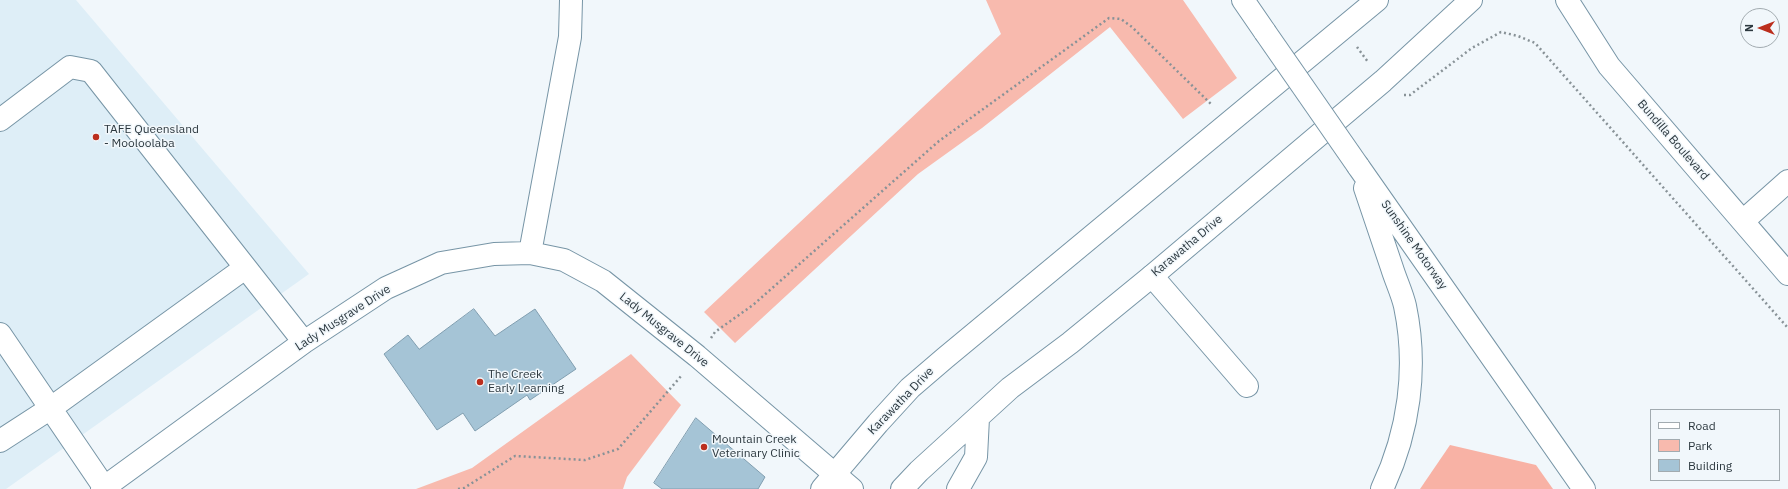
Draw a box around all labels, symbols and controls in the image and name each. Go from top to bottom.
north arrow [1740,8,1780,48]
text: N [1742,24,1756,32]
street label: Bundilla Boulevard [1634,97,1712,183]
place label: TAFE Queensland - Mooloolaba [104,123,199,151]
marker: TAFE Queensland - Mooloolaba [91,132,101,142]
street label: Sunshine Motorway [1378,198,1450,292]
street label: Karawatha Drive [1149,212,1225,280]
street label: Lady Musgrave Drive [293,282,393,354]
street label: Lady Musgrave Drive [617,290,711,370]
street label: Karawatha Drive [865,364,937,438]
place label: The Creek Early Learning [488,368,564,396]
marker: The Creek Early Learning [475,377,485,387]
legend [1650,409,1780,481]
text: Road [1688,418,1716,433]
place label: Mountain Creek Veterinary Clinic [712,433,800,461]
text: Park [1688,438,1712,453]
marker: Mountain Creek Veterinary Clinic [699,442,709,452]
text: Building [1688,458,1732,473]

